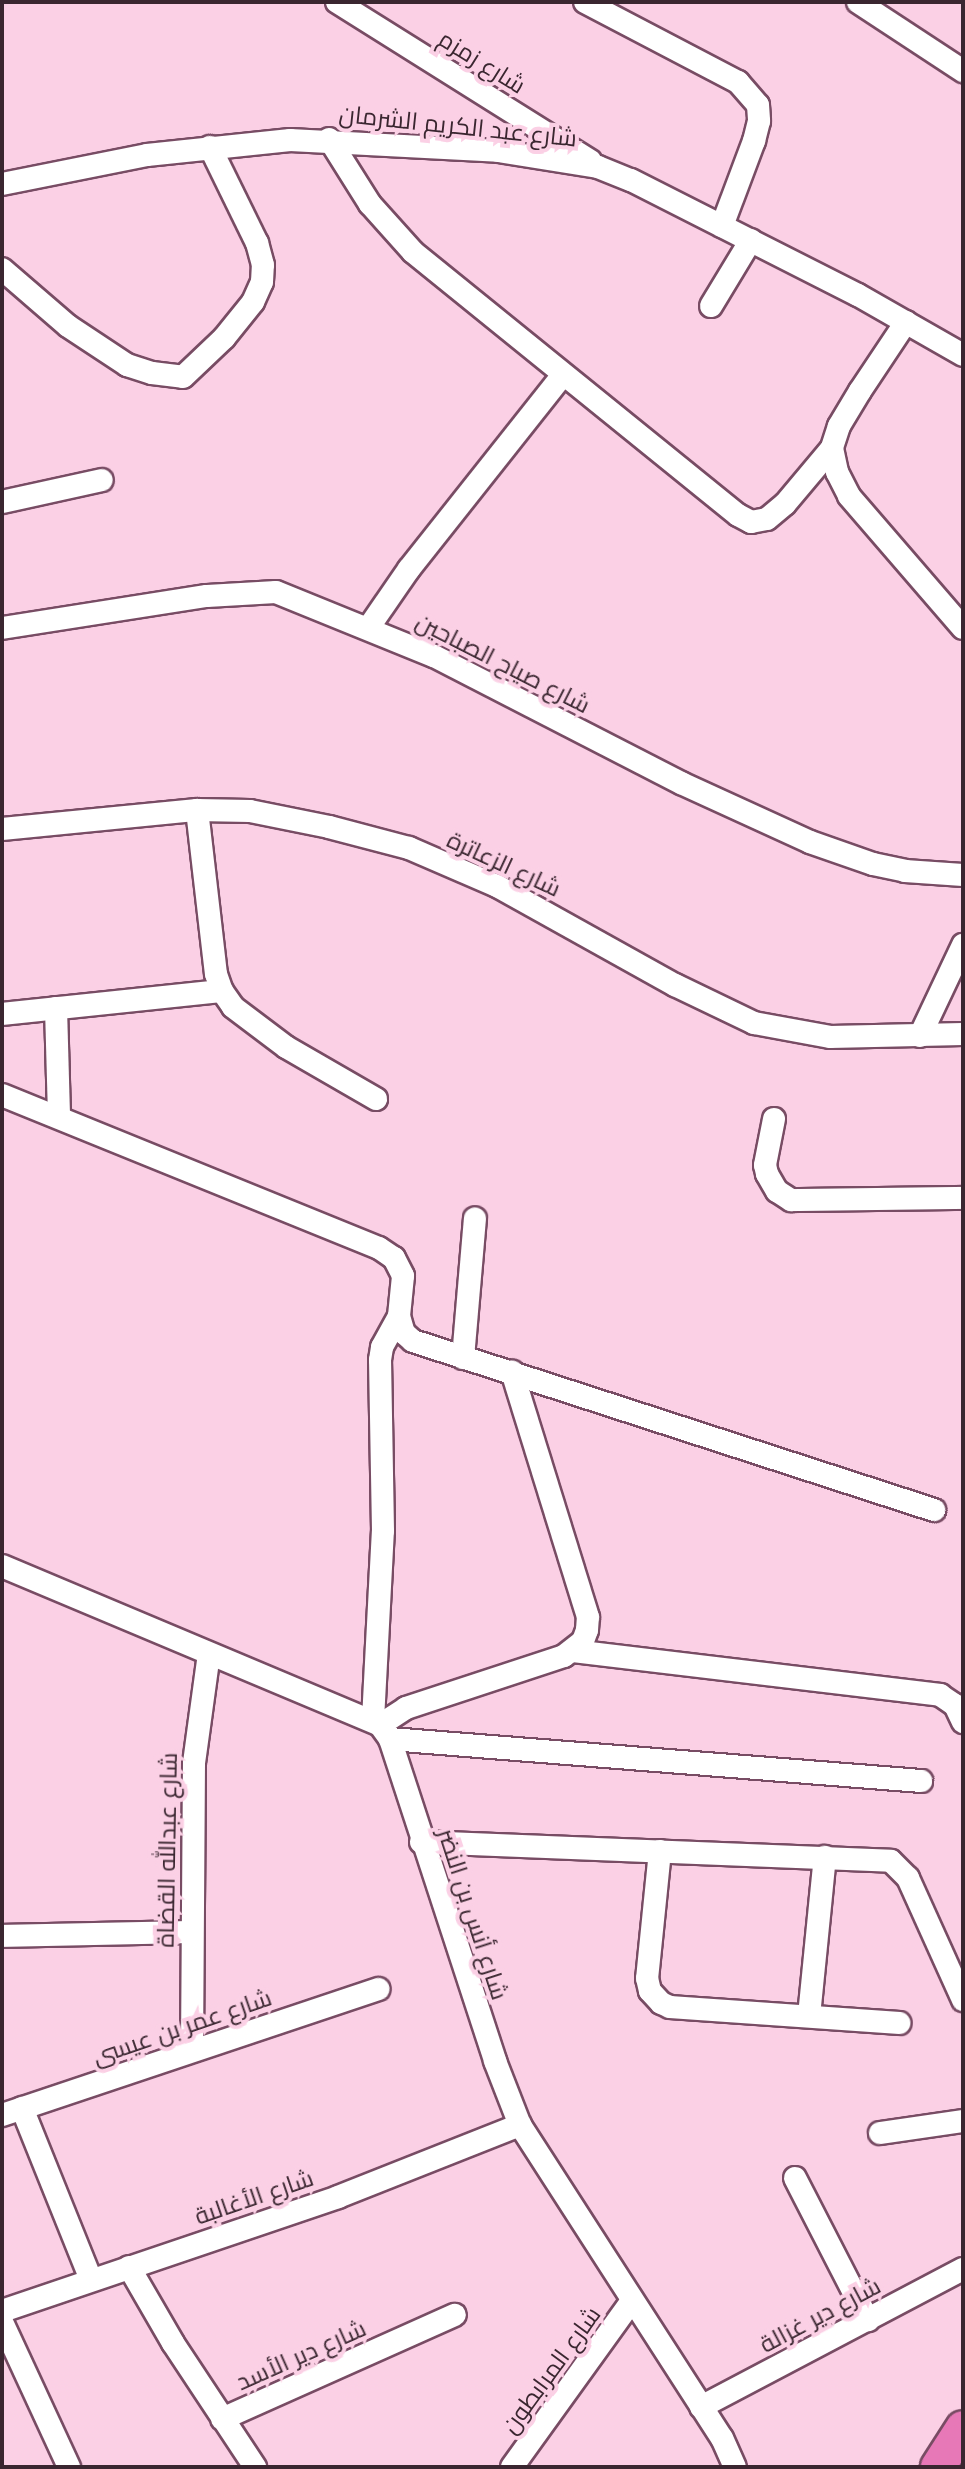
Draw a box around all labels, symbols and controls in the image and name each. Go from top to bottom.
street label: شارع زمزم [433,24,531,100]
street label: شارع عبد الكريم الشرمان [338,99,578,153]
street label: شارع صياح الصباحين [411,607,595,719]
street label: شارع الزعاترة [443,825,565,903]
street label: شارع عبدالله القضاة [151,1752,183,1948]
street label: شارع أنس بن النضر [432,1825,514,2003]
street label: شارع عمر بن عيسى [89,1983,275,2071]
street label: شارع الأغالبة [191,2163,317,2231]
street label: شارع دير غزالة [755,2271,885,2359]
street label: شارع المرابطون [495,2301,607,2439]
street label: شارع دير الأسد [232,2314,370,2396]

